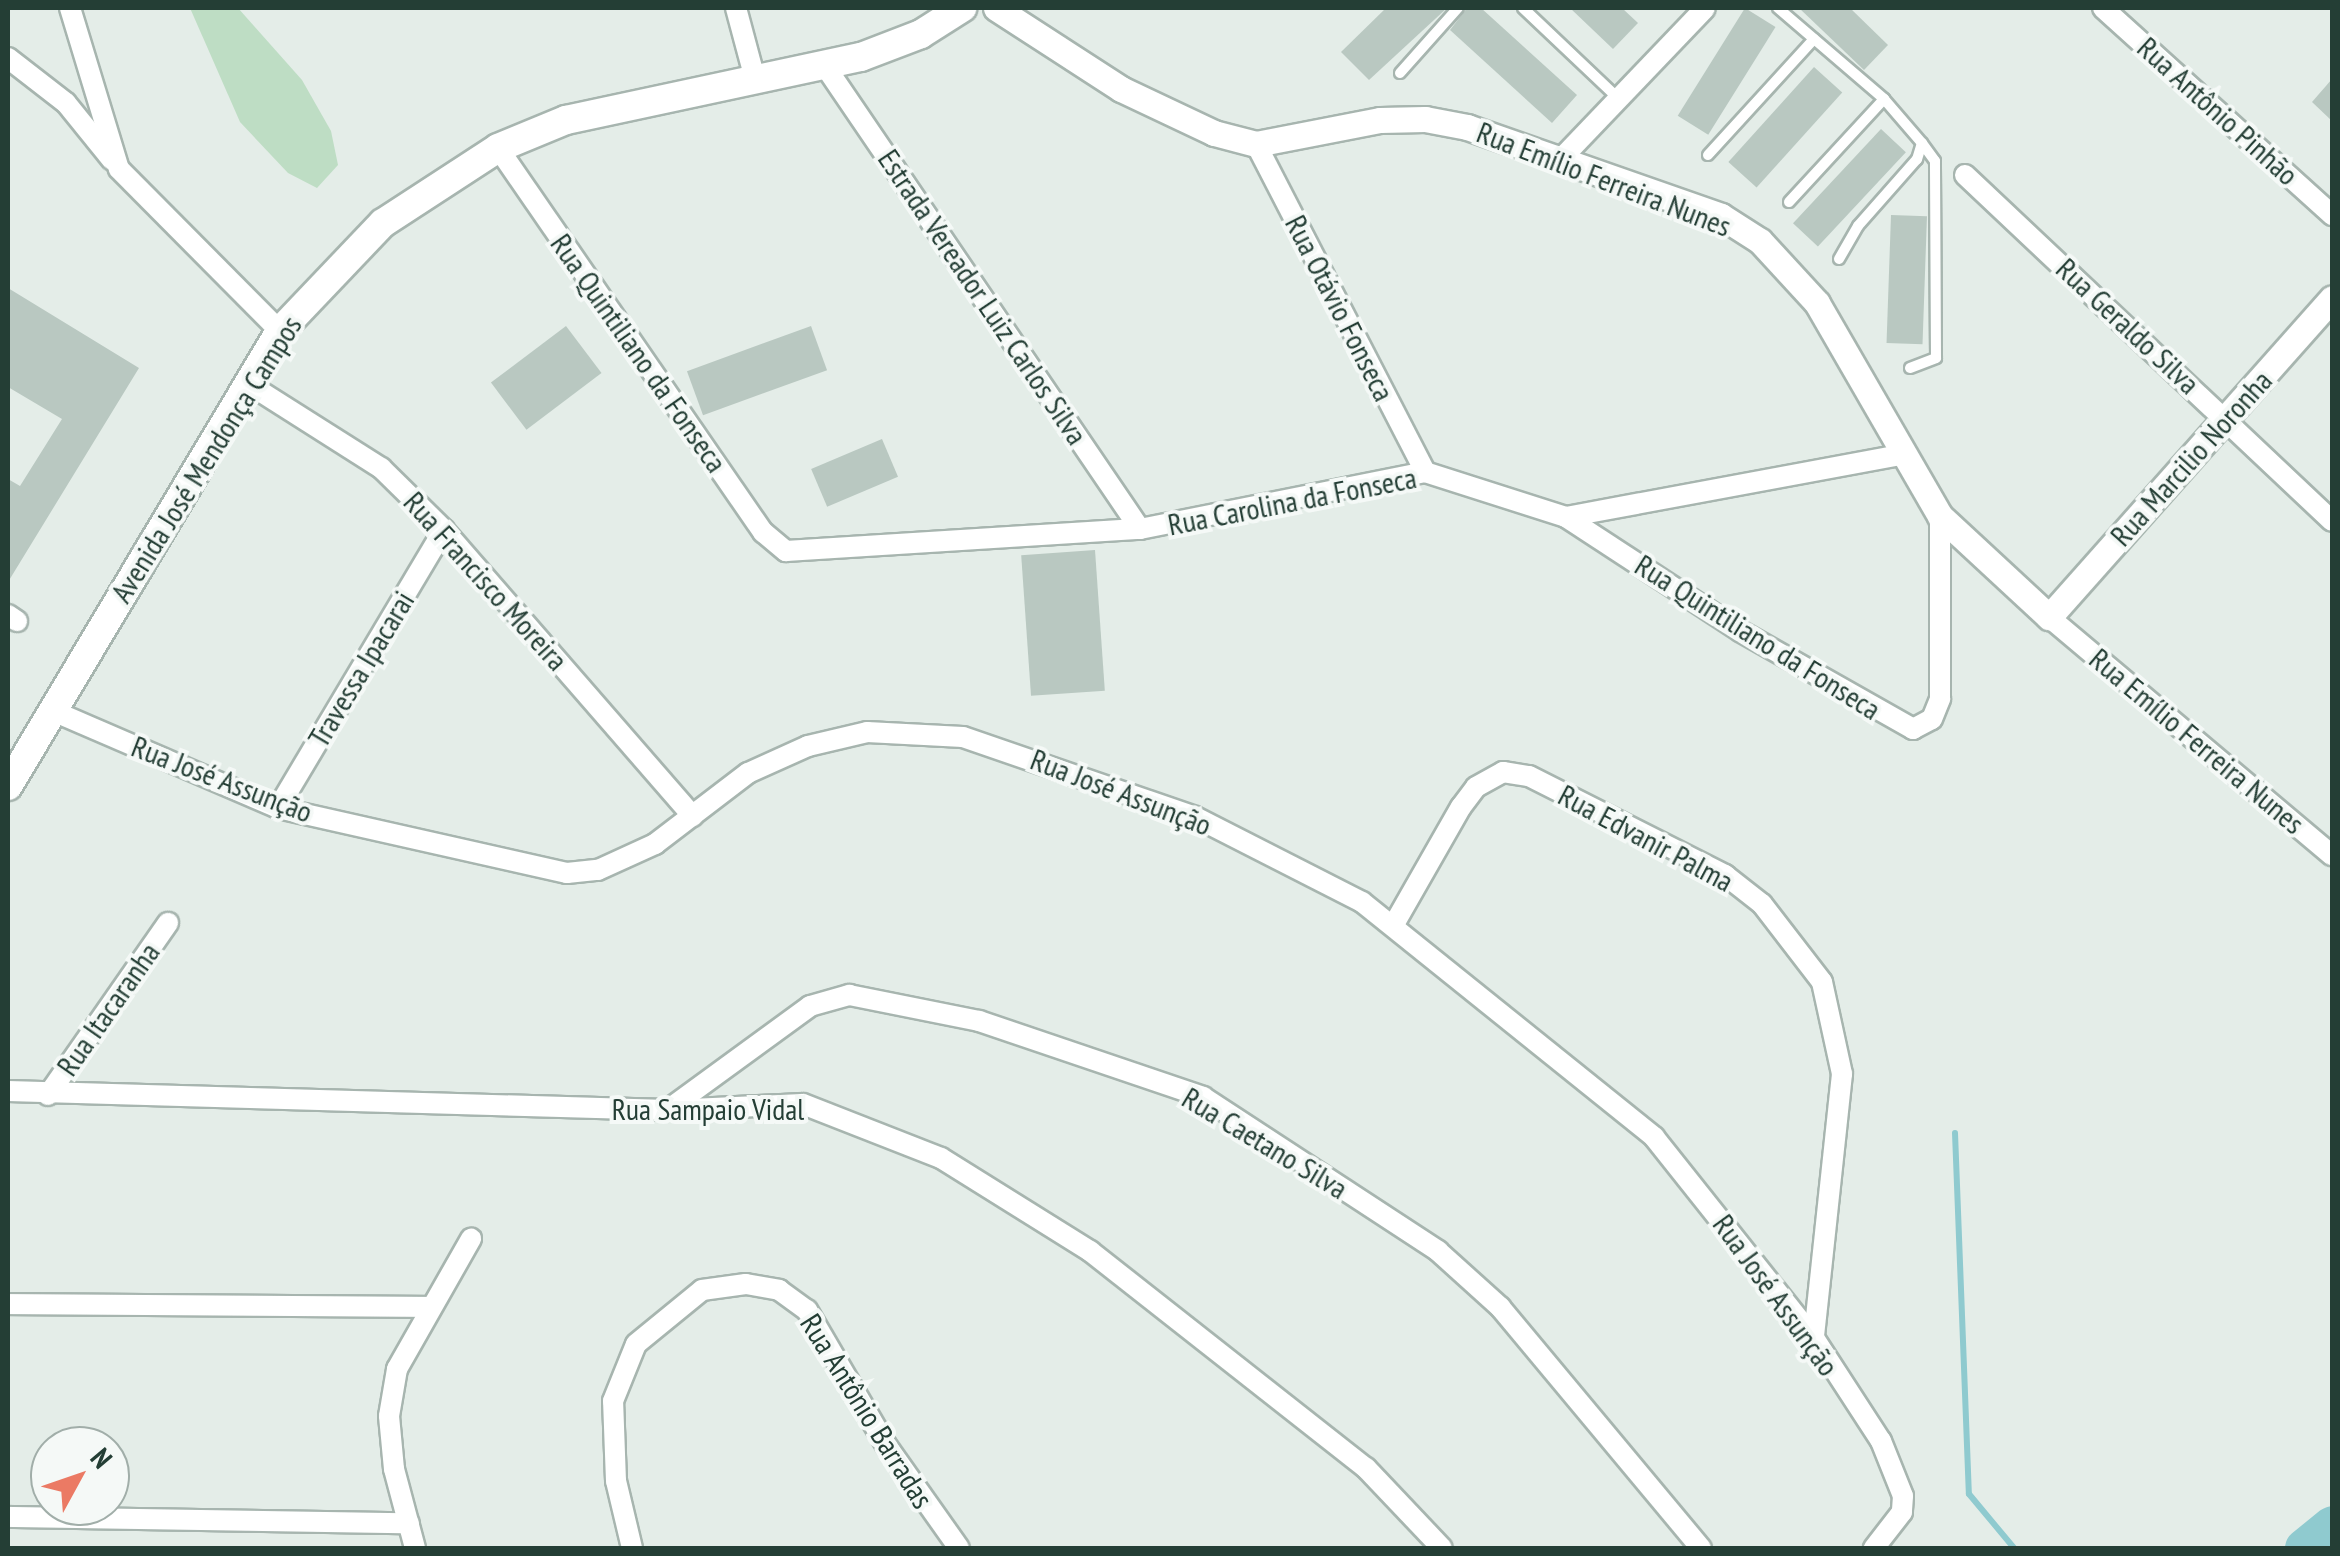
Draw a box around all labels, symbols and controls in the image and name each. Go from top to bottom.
street label: Rua Antônio Pinhão [2130,29,2306,193]
street label: Rua Emílio Ferreira Nunes [1472,114,1736,244]
street label: Estrada Vereador Luiz Carlos Silva [870,142,1096,452]
street label: Rua Otávio Fonseca [1278,209,1402,407]
street label: Rua Quintiliano da Fonseca [543,227,735,479]
street label: Rua Geraldo Silva [2049,251,2207,401]
street label: Avenida José Mendonça Campos [103,309,309,609]
street label: Rua Marcilio Noronha [2103,363,2279,553]
street label: Rua Carolina da Fonseca [1165,459,1419,543]
street label: Rua Francisco Moreira [396,484,576,678]
street label: Rua Quintiliano da Fonseca [1629,547,1887,727]
street label: Travessa Ipacarai [300,585,422,753]
street label: Rua Emílio Ferreira Nunes [2082,641,2312,841]
street label: Rua José Assunção [126,728,318,830]
street label: Rua José Assunção [1025,741,1217,843]
street label: Rua Edvanir Palma [1552,777,1740,899]
street label: Rua Itacaranha [49,935,167,1083]
street label: Rua Caetano Silva [1176,1080,1354,1206]
street label: Rua Sampaio Vidal [611,1091,805,1127]
street label: Rua José Assunção [1705,1207,1847,1383]
street label: Rua Antônio Barradas [793,1307,941,1515]
north arrow [30,1426,130,1526]
text: N [83,1440,121,1475]

